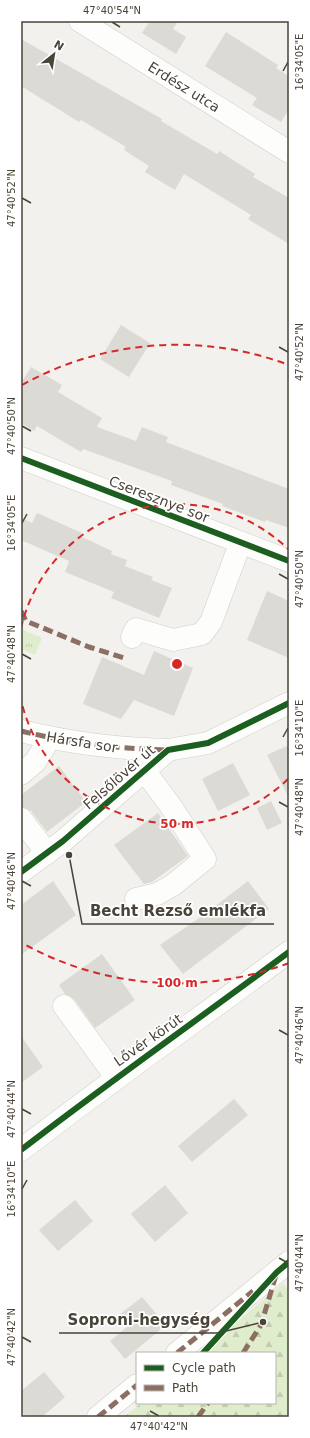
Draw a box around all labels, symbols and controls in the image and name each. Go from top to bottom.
text: 47°40'54"N [83,5,141,16]
north arrow [34,34,74,74]
text: 16°34'05"E [294,34,305,90]
text: N [52,38,66,54]
street label: Erdész utca [145,59,223,115]
text: 47°40'52"N [6,169,17,227]
text: 47°40'52"N [294,323,305,381]
text: 47°40'50"N [6,397,17,455]
street label: Cseresznye sor [107,472,212,526]
text: 16°34'05"E [6,495,17,551]
text: 47°40'50"N [294,550,305,608]
text: 47°40'48"N [6,625,17,683]
centre of rings [170,657,184,671]
text: 16°34'10"E [294,700,305,756]
street label: Hársfa sor [45,728,119,756]
street label: Felsőlövér út [80,741,158,812]
text: 47°40'48"N [294,778,305,836]
text: 50 m [160,817,194,831]
text: 47°40'46"N [6,852,17,910]
callout: Becht Rezső emlékfa [82,897,274,924]
text: Becht Rezső emlékfa [90,902,266,920]
text: 100 m [156,976,198,990]
text: 47°40'46"N [294,1006,305,1064]
street label: Lővér körút [111,1010,186,1069]
text: 47°40'44"N [6,1080,17,1138]
text: 16°34'10"E [6,1161,17,1217]
text: 47°40'44"N [294,1234,305,1292]
callout: Soproni-hegység [59,1306,218,1333]
text: 47°40'42"N [6,1308,17,1366]
text: Soproni-hegység [68,1311,210,1329]
legend [136,1352,276,1404]
text: Cycle path [172,1361,236,1375]
text: Path [172,1381,198,1395]
text: 47°40'42"N [130,1421,188,1432]

